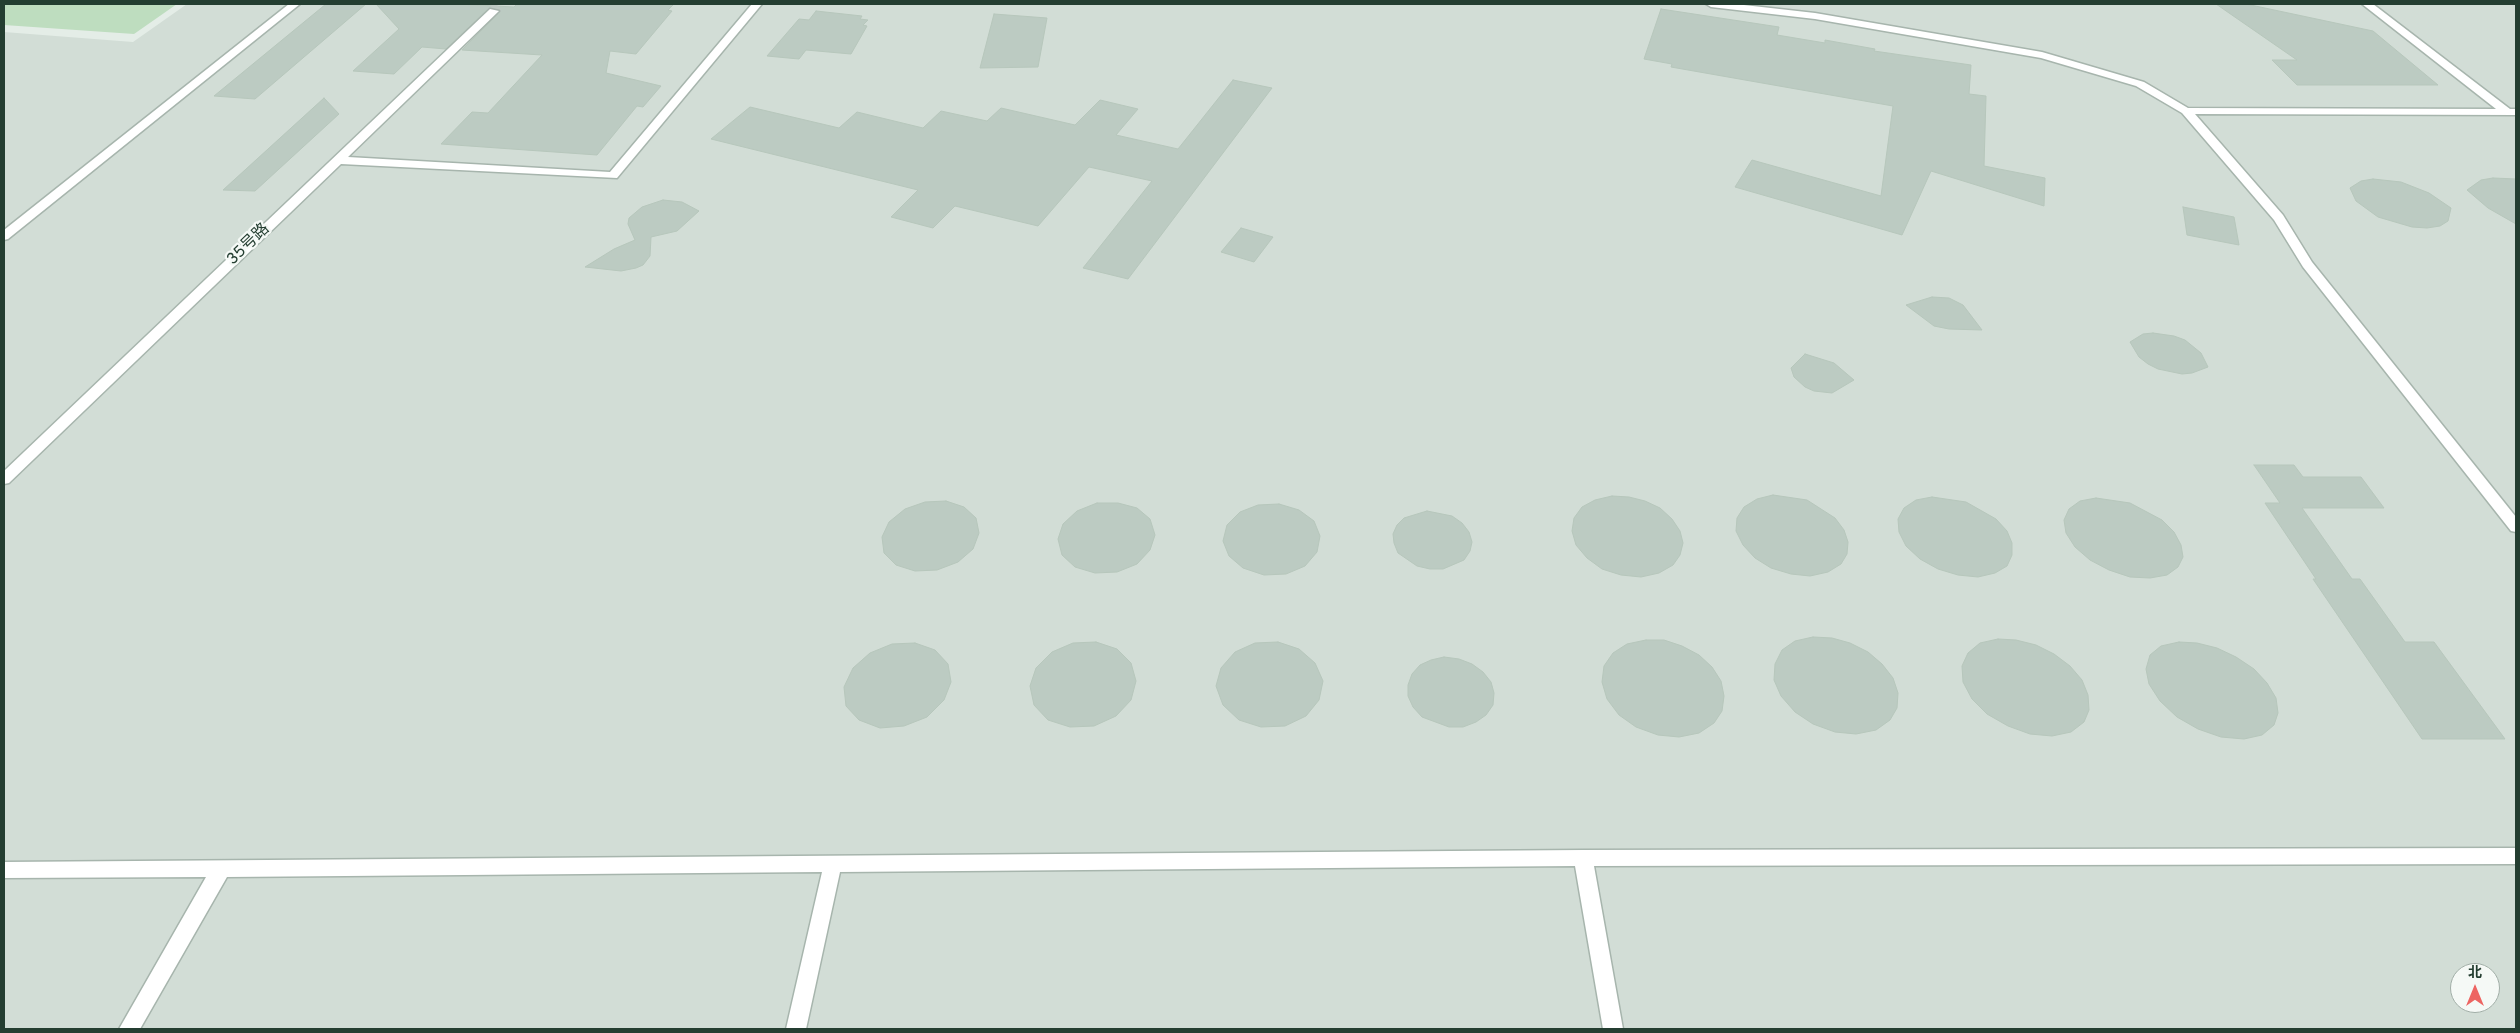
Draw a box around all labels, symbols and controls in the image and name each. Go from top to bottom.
street label: 35号路 [224,220,274,270]
north arrow [2450,963,2500,1013]
text: 北 [2468,965,2482,982]

